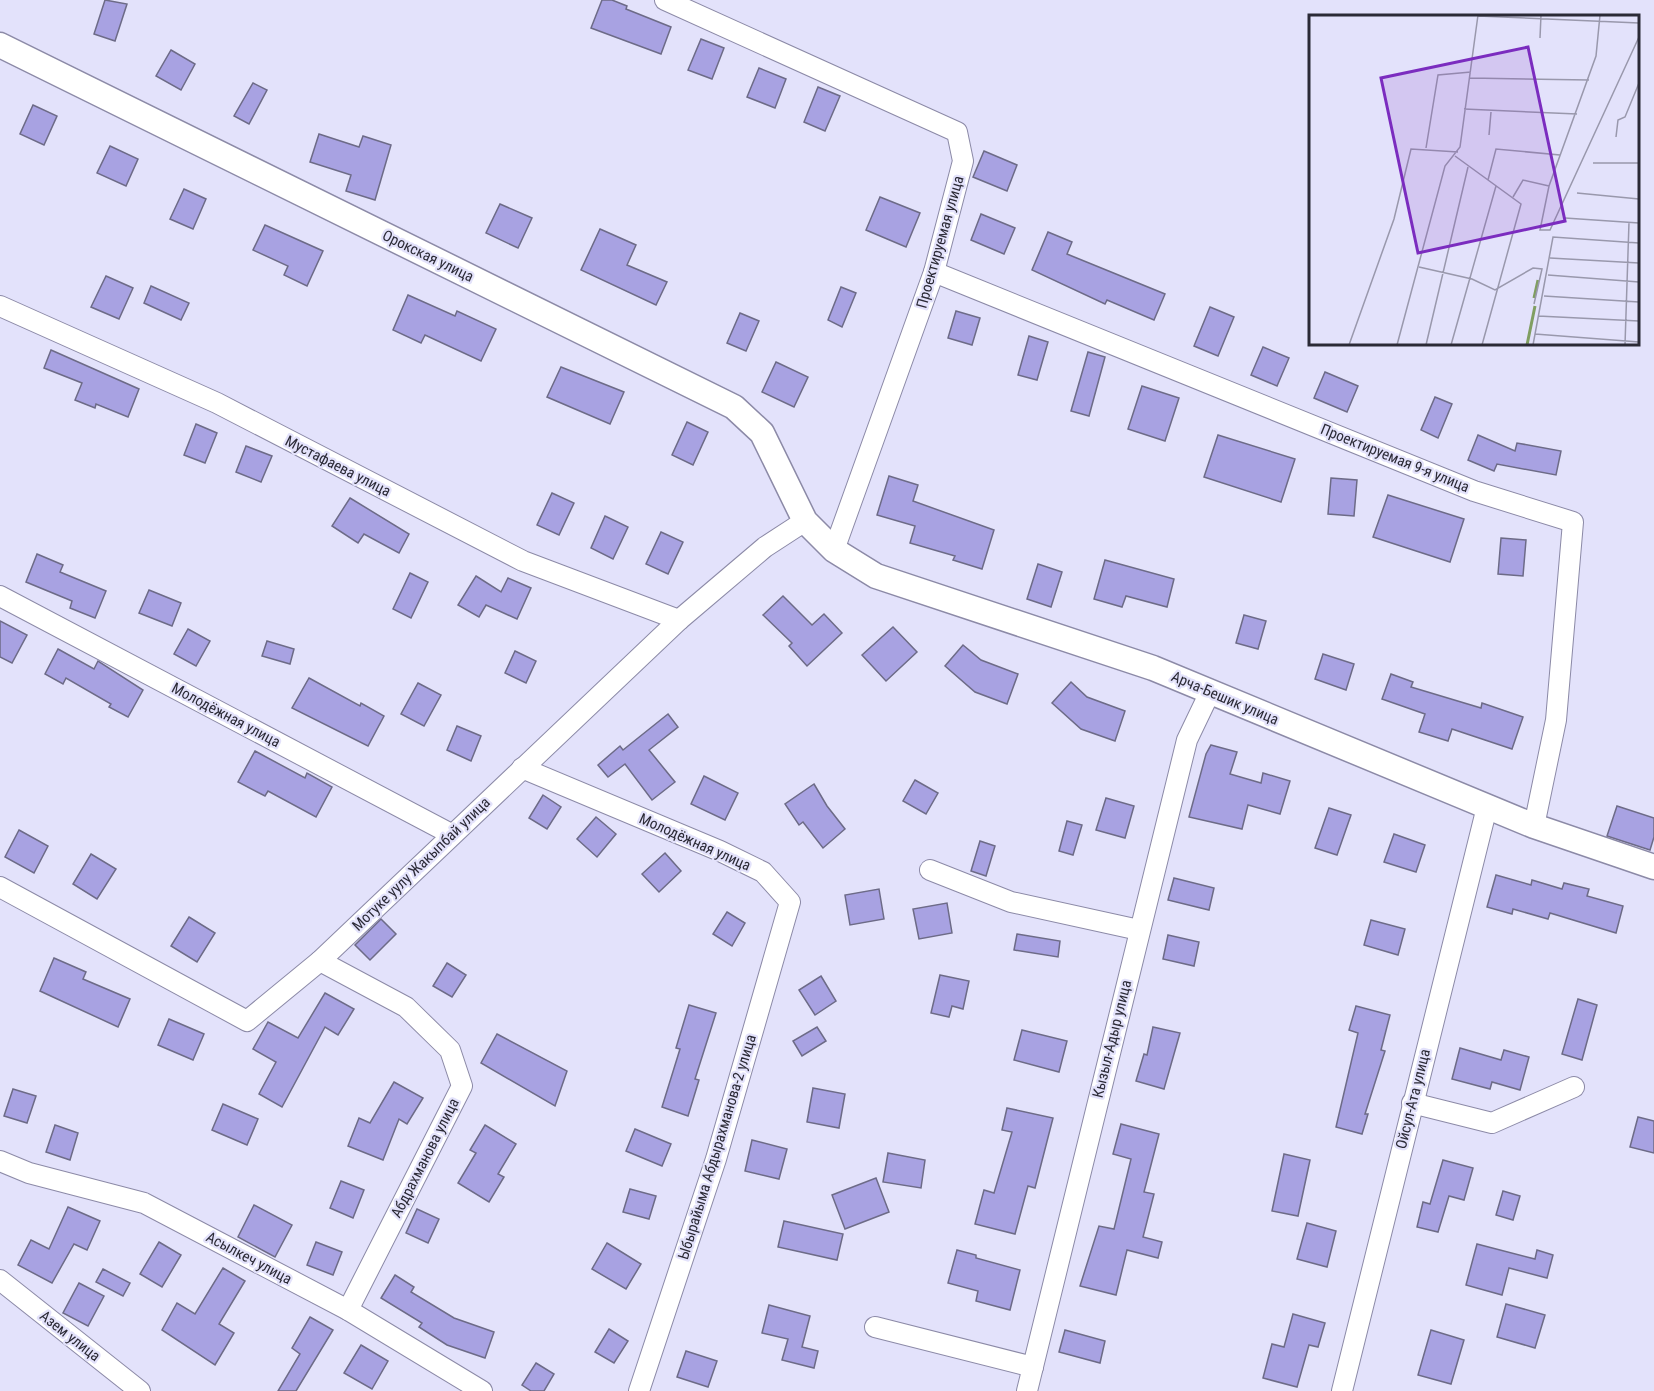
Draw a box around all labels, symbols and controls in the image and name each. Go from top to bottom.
inset map [1309,15,1639,345]
street label: Проектируемая улица [912,174,968,310]
street label: Орокская улица [379,226,477,286]
street label: Проектируемая 9-я улица [1318,420,1472,496]
street label: Мустафаева улица [282,432,394,500]
street label: Арча-Бешик улица [1169,667,1281,729]
street label: Молодёжная улица [169,679,283,751]
street label: Мотуке уулу Жакыпбай улица [348,793,494,935]
street label: Молодёжная улица [636,809,754,875]
street label: Кызыл-Адыр улица [1089,978,1135,1100]
street label: Ыбырайыма Абдырахманова-2 улица [674,1032,760,1262]
street label: Ойсул-Ата улица [1392,1047,1434,1151]
street label: Абдрахманова улица [387,1095,463,1221]
street label: Асылкеч улица [203,1228,295,1288]
street label: Азем улица [36,1307,104,1365]

